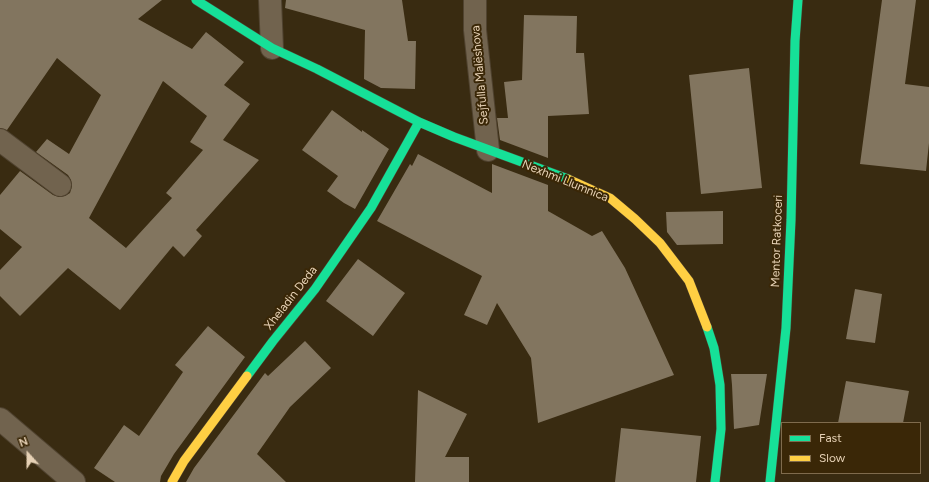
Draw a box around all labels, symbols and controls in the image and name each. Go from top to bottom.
street label: Sejfulla Malëshova [468,25,492,125]
street label: Nexhmi Llumnica [520,157,610,205]
street label: Mentor Ratkoceri [768,194,786,288]
street label: Xheladin Deda [262,263,320,333]
legend [781,422,921,474]
text: Fast [819,431,842,445]
north arrow [8,434,48,474]
text: N [17,435,30,450]
text: Slow [819,451,845,465]

